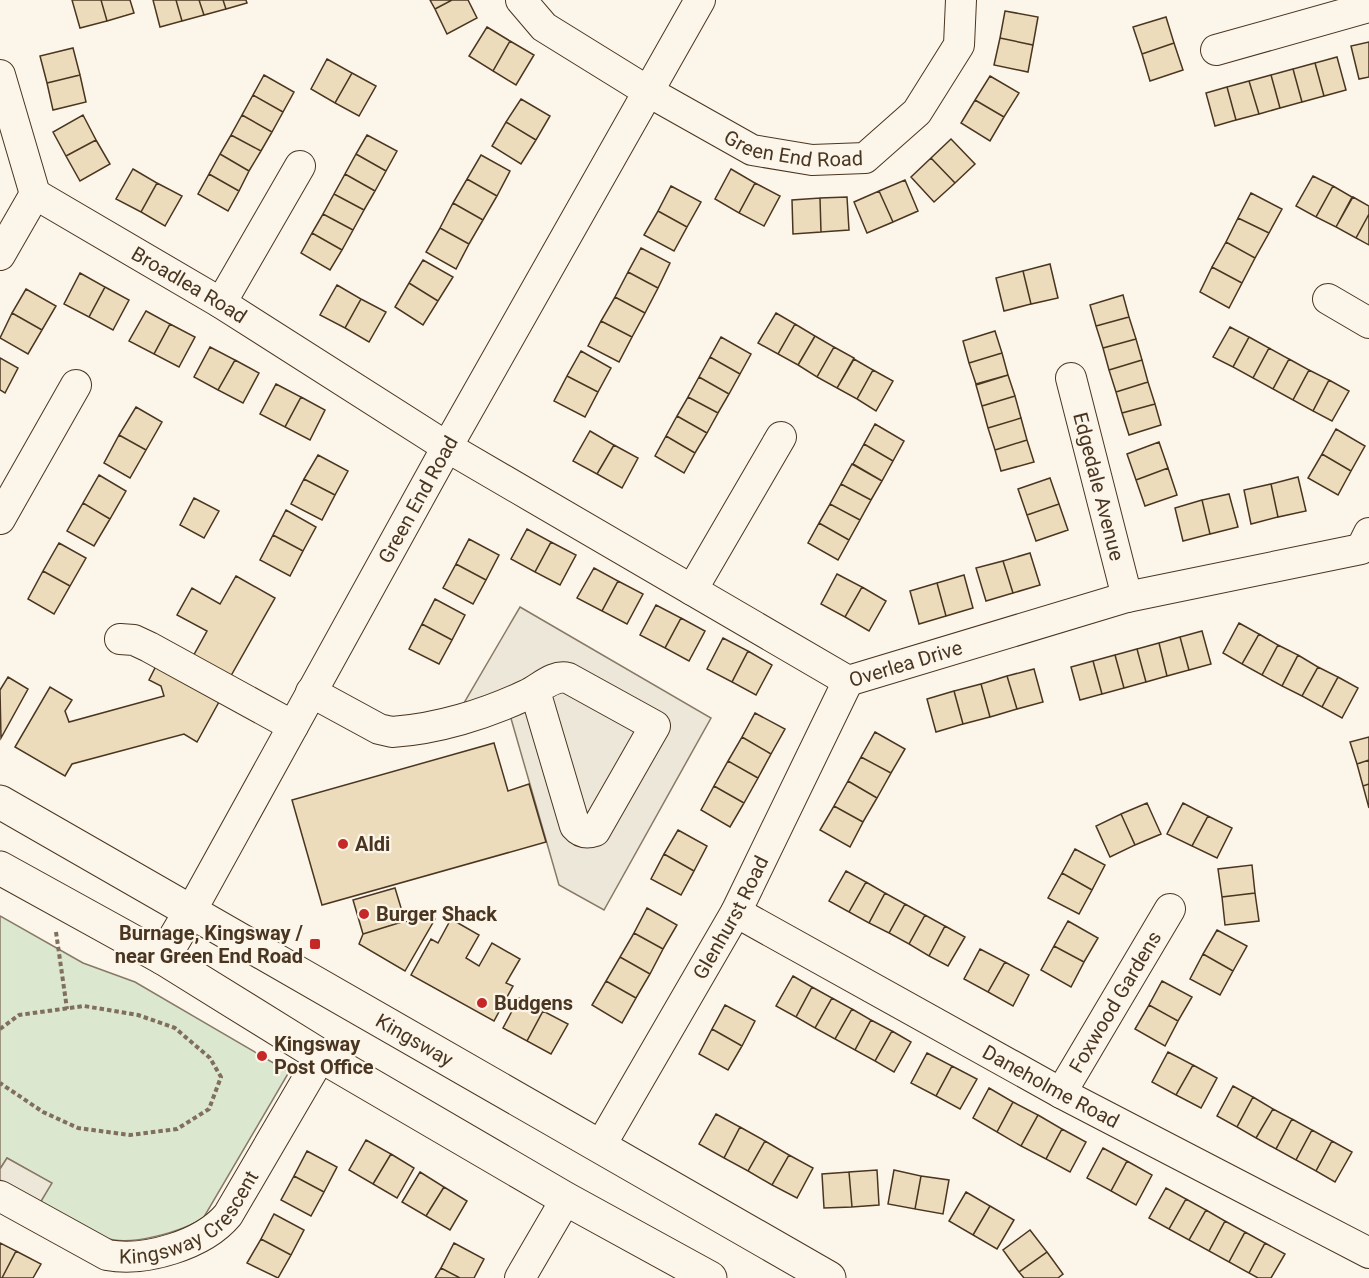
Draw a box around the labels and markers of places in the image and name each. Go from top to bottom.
place label: Aldi [355,832,390,856]
marker: Aldi [336,837,350,851]
place label: Burger Shack [376,902,497,926]
marker: Burger Shack [357,907,371,921]
place label: Burnage, Kingsway / near Green End Road [115,921,304,968]
marker: Burnage, Kingsway / near Green End Road [308,937,322,951]
place label: Budgens [494,991,573,1015]
marker: Budgens [475,996,489,1010]
place label: Kingsway Post Office [274,1032,374,1079]
marker: Kingsway Post Office [255,1049,269,1063]

